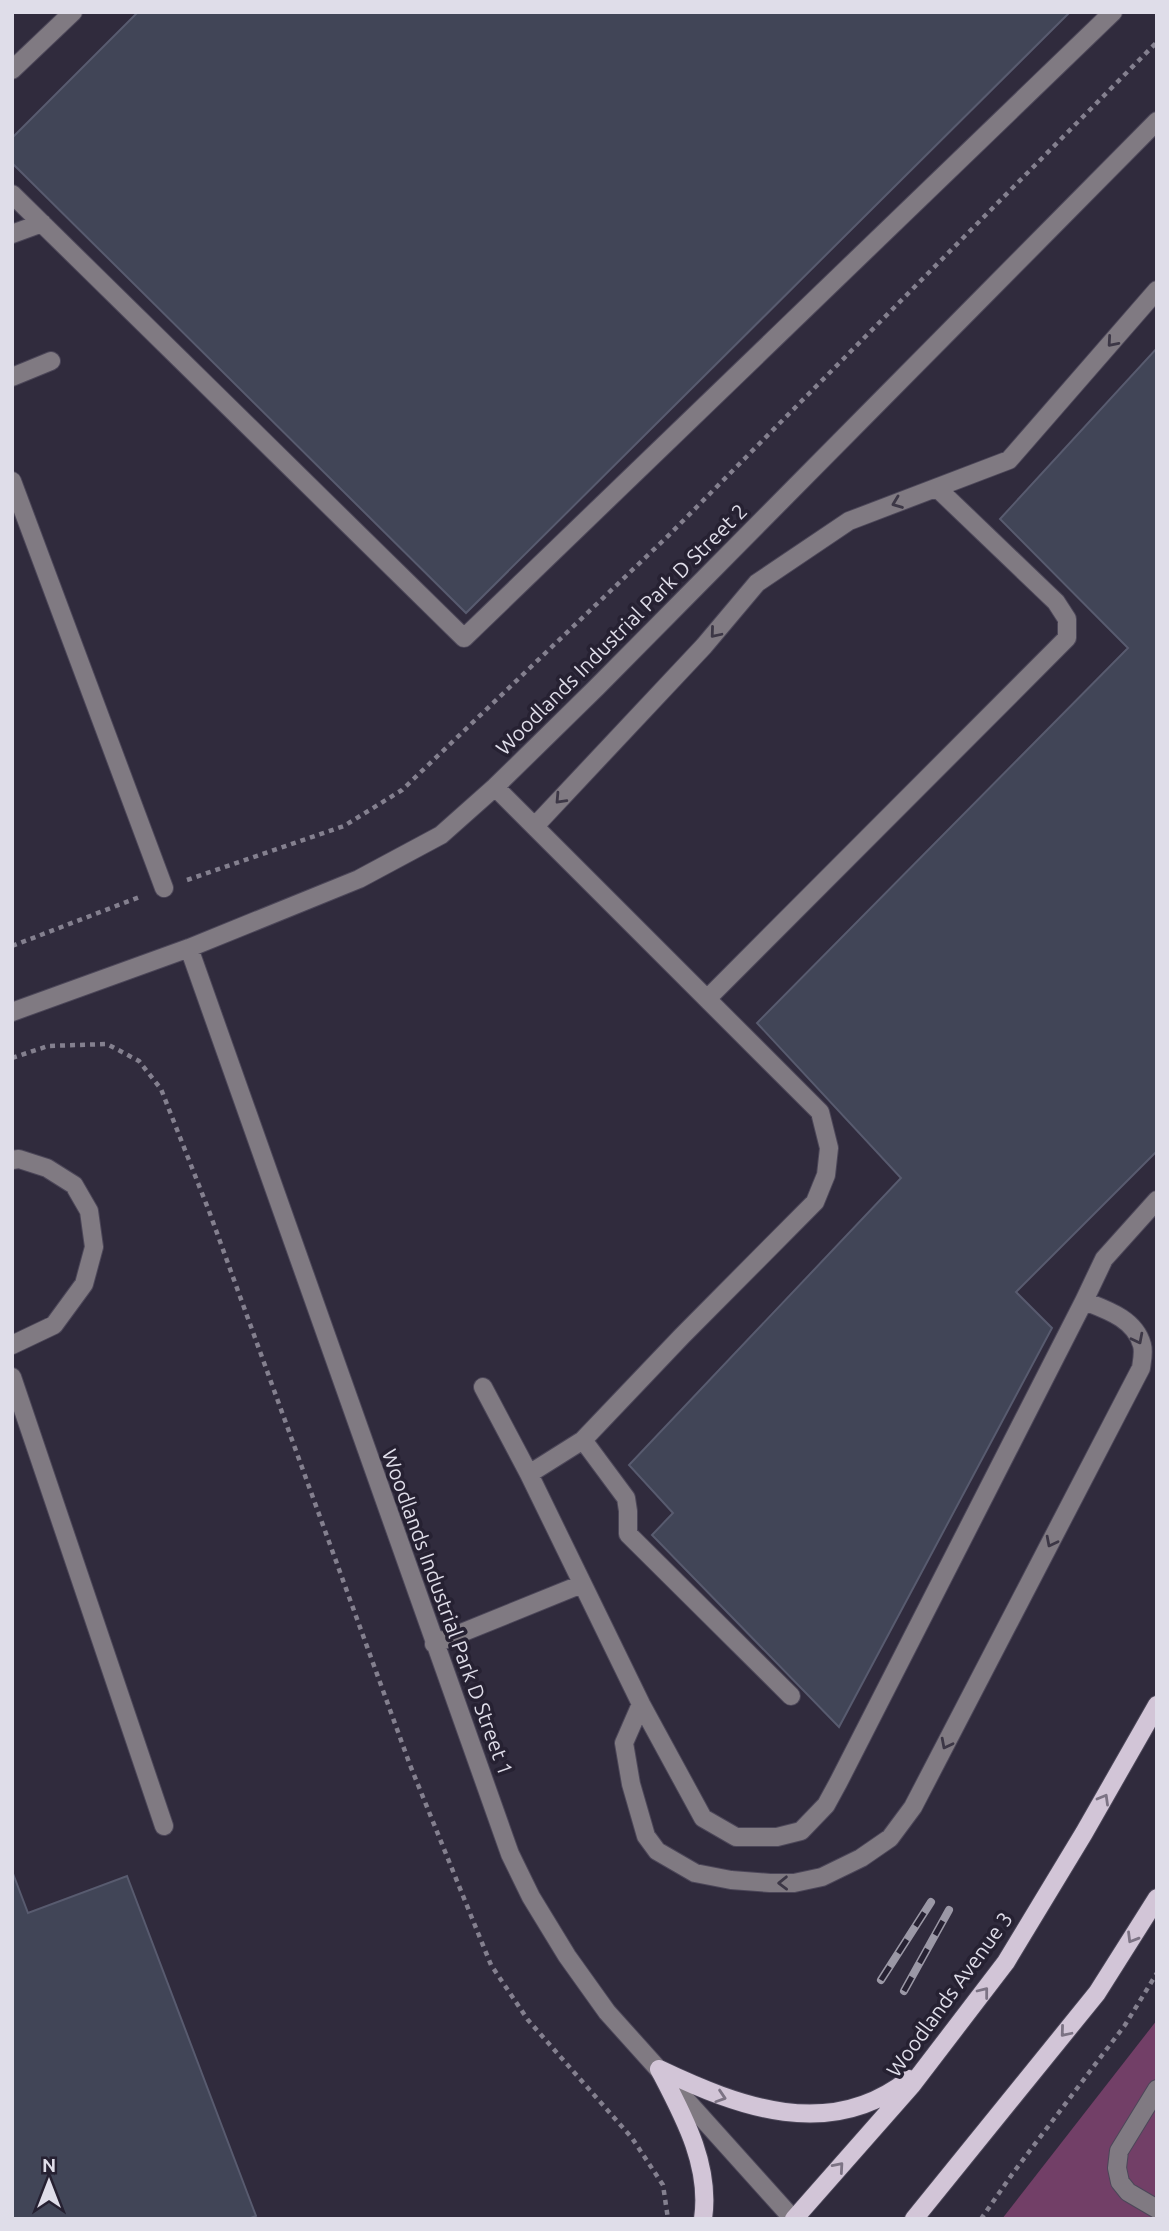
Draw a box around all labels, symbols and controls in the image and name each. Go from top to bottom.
one-way arrow [1108,334,1120,347]
one-way arrow [892,495,904,509]
street label: Woodlands Industrial Park D Street 2 [490,498,752,760]
one-way arrow [711,624,723,637]
one-way arrow [556,791,569,804]
one-way arrow [1129,1331,1143,1344]
street label: Woodlands Industrial Park D Street 1 [378,1446,518,1778]
one-way arrow [1046,1535,1059,1548]
one-way arrow [941,1737,954,1749]
one-way arrow [1096,1793,1109,1806]
one-way arrow [777,1875,788,1891]
street label: Woodlands Avenue 3 [881,1907,1017,2081]
one-way arrow [1128,1931,1141,1944]
one-way arrow [975,1987,988,1999]
one-way arrow [1061,2023,1073,2036]
one-way arrow [715,2088,727,2103]
north arrow [14,2147,84,2217]
text: N [42,2154,56,2176]
one-way arrow [831,2163,844,2176]

